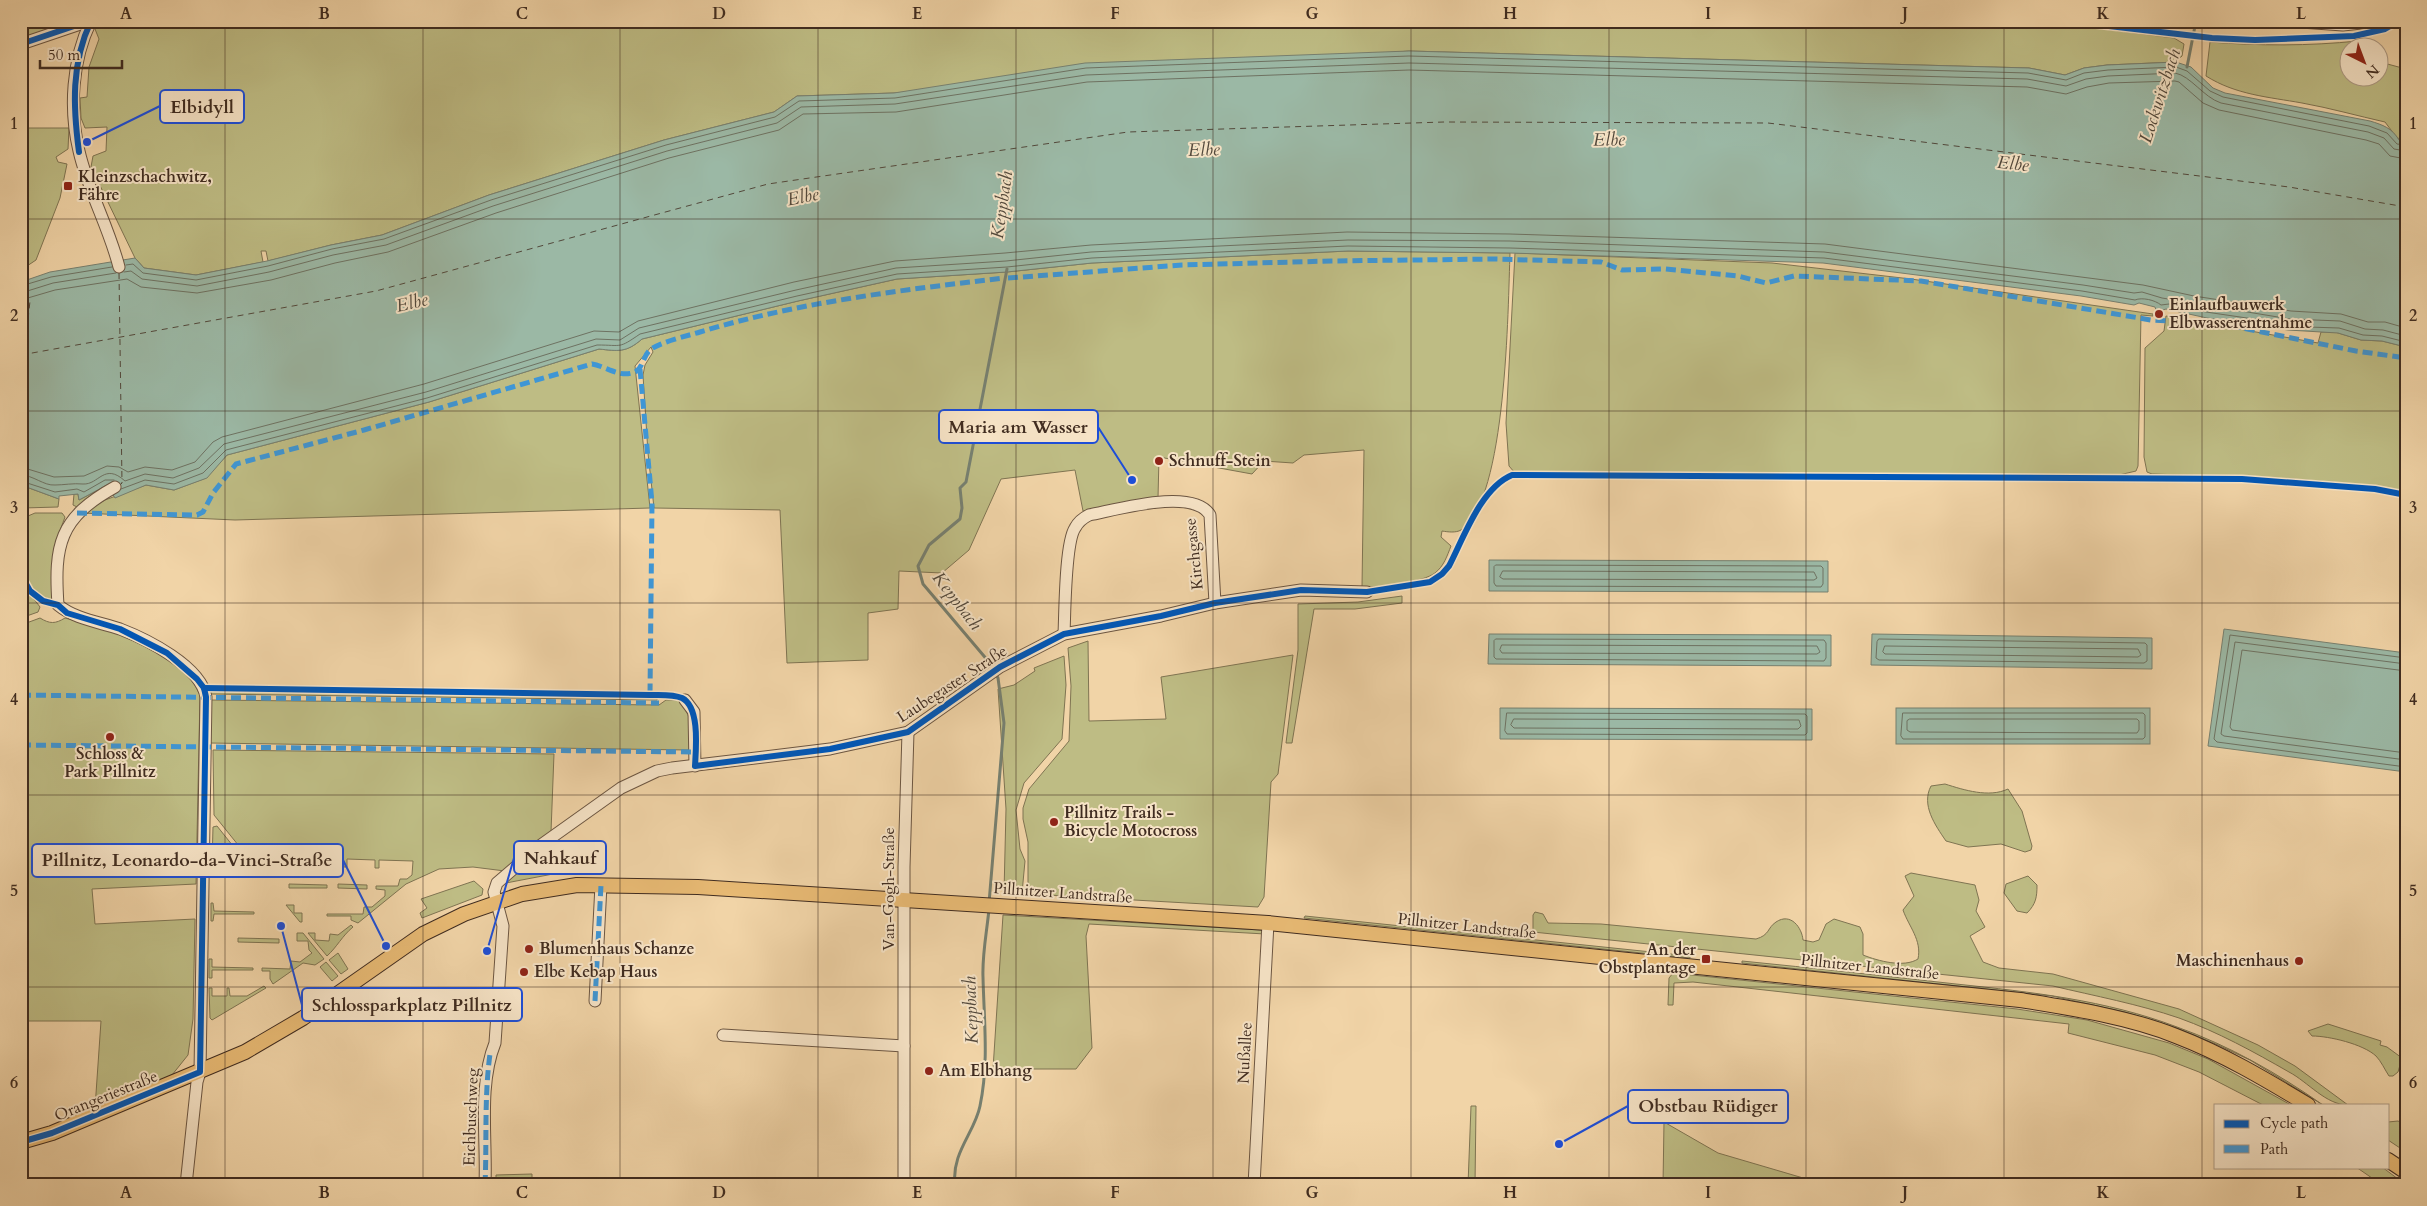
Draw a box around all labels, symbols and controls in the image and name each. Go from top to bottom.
text: A [120,3,132,25]
text: B [318,3,330,25]
text: C [516,3,528,25]
text: D [712,3,726,25]
text: E [912,3,922,25]
text: F [1110,3,1120,25]
text: G [1305,3,1319,25]
text: H [1503,3,1517,25]
text: I [1705,3,1711,25]
text: J [1900,3,1908,25]
text: K [2097,3,2110,25]
text: L [2296,3,2307,25]
scale bar [40,38,122,70]
north arrow [2340,38,2390,88]
text: 50 m [48,45,80,65]
water label: Lockwitzbach [2133,45,2187,146]
text: N [2361,60,2383,82]
callout: Elbidyll [160,90,244,123]
text: Elbidyll [170,95,234,120]
text: 1 [10,113,18,135]
text: 1 [2409,113,2417,135]
water label: Elbe [1593,127,1626,153]
water label: Elbe [1188,137,1221,163]
water label: Elbe [1996,150,2031,178]
place label: Kleinzschachwitz, Fähre [78,166,212,206]
water label: Keppbach [985,169,1019,240]
marker: Kleinzschachwitz, Fähre [62,180,74,192]
water label: Elbe [785,182,822,212]
water label: Elbe [394,287,431,319]
place label: Einlaufbauwerk Elbwasserentnahme [2169,294,2312,334]
text: 2 [10,305,18,327]
text: 2 [2409,305,2417,327]
marker: Einlaufbauwerk Elbwasserentnahme [2153,308,2165,320]
callout: Maria am Wasser [939,410,1098,443]
text: Maria am Wasser [948,415,1089,440]
place label: Schnuff-Stein [1169,450,1272,472]
marker: Schnuff-Stein [1153,455,1165,467]
text: 3 [10,497,18,519]
text: 3 [2409,497,2417,519]
street label: Kirchgasse [1179,517,1209,591]
water label: Keppbach [926,566,988,636]
street label: Laubegaster Straße [893,640,1011,728]
text: 4 [10,689,18,711]
text: 4 [2409,689,2417,711]
marker: Schloss & Park Pillnitz [104,731,116,743]
place label: Schloss & Park Pillnitz [64,743,156,783]
place label: Pillnitz Trails - Bicycle Motocross [1064,802,1197,842]
marker: Pillnitz Trails - Bicycle Motocross [1048,816,1060,828]
street label: Van-Gogh-Straße [878,827,900,951]
callout: Nahkauf [514,841,606,874]
callout: Pillnitz, Leonardo-da-Vinci-Straße [32,844,343,877]
text: Nahkauf [524,846,599,871]
text: Pillnitz, Leonardo-da-Vinci-Straße [41,848,333,873]
street label: Pillnitzer Landstraße [993,877,1133,909]
text: 5 [10,880,18,902]
text: 5 [2409,880,2417,902]
street label: Pillnitzer Landstraße [1397,908,1537,944]
place label: Blumenhaus Schanze [539,938,694,960]
place label: An der Obstplantage [1598,939,1697,979]
marker: Blumenhaus Schanze [523,943,535,955]
street label: Pillnitzer Landstraße [1800,949,1940,985]
place label: Maschinenhaus [2176,950,2289,972]
marker: An der Obstplantage [1700,953,1712,965]
marker: Maschinenhaus [2293,955,2305,967]
place label: Elbe Kebap Haus [534,961,657,983]
marker: Elbe Kebap Haus [518,966,530,978]
water label: Keppbach [957,975,985,1044]
callout: Schlossparkplatz Pillnitz [302,988,522,1021]
text: Schlossparkplatz Pillnitz [312,993,512,1018]
street label: Nußallee [1232,1022,1258,1084]
place label: Am Elbhang [939,1060,1032,1082]
street label: Orangeriestraße [51,1065,161,1127]
marker: Am Elbhang [923,1065,935,1077]
street label: Eichbuschweg [458,1067,484,1167]
text: 6 [10,1072,18,1094]
text: 6 [2409,1072,2417,1094]
callout: Obstbau Rüdiger [1628,1090,1788,1123]
text: Obstbau Rüdiger [1638,1094,1779,1119]
legend [2214,1104,2390,1168]
text: Cycle path [2260,1113,2329,1133]
text: Path [2260,1139,2289,1159]
text: A [120,1182,132,1204]
text: B [318,1182,330,1204]
text: C [516,1182,528,1204]
text: D [712,1182,726,1204]
text: E [912,1182,922,1204]
text: F [1110,1182,1120,1204]
text: G [1305,1182,1319,1204]
text: H [1503,1182,1517,1204]
text: I [1705,1182,1711,1204]
text: J [1900,1182,1908,1204]
text: K [2097,1182,2110,1204]
text: L [2296,1182,2307,1204]

